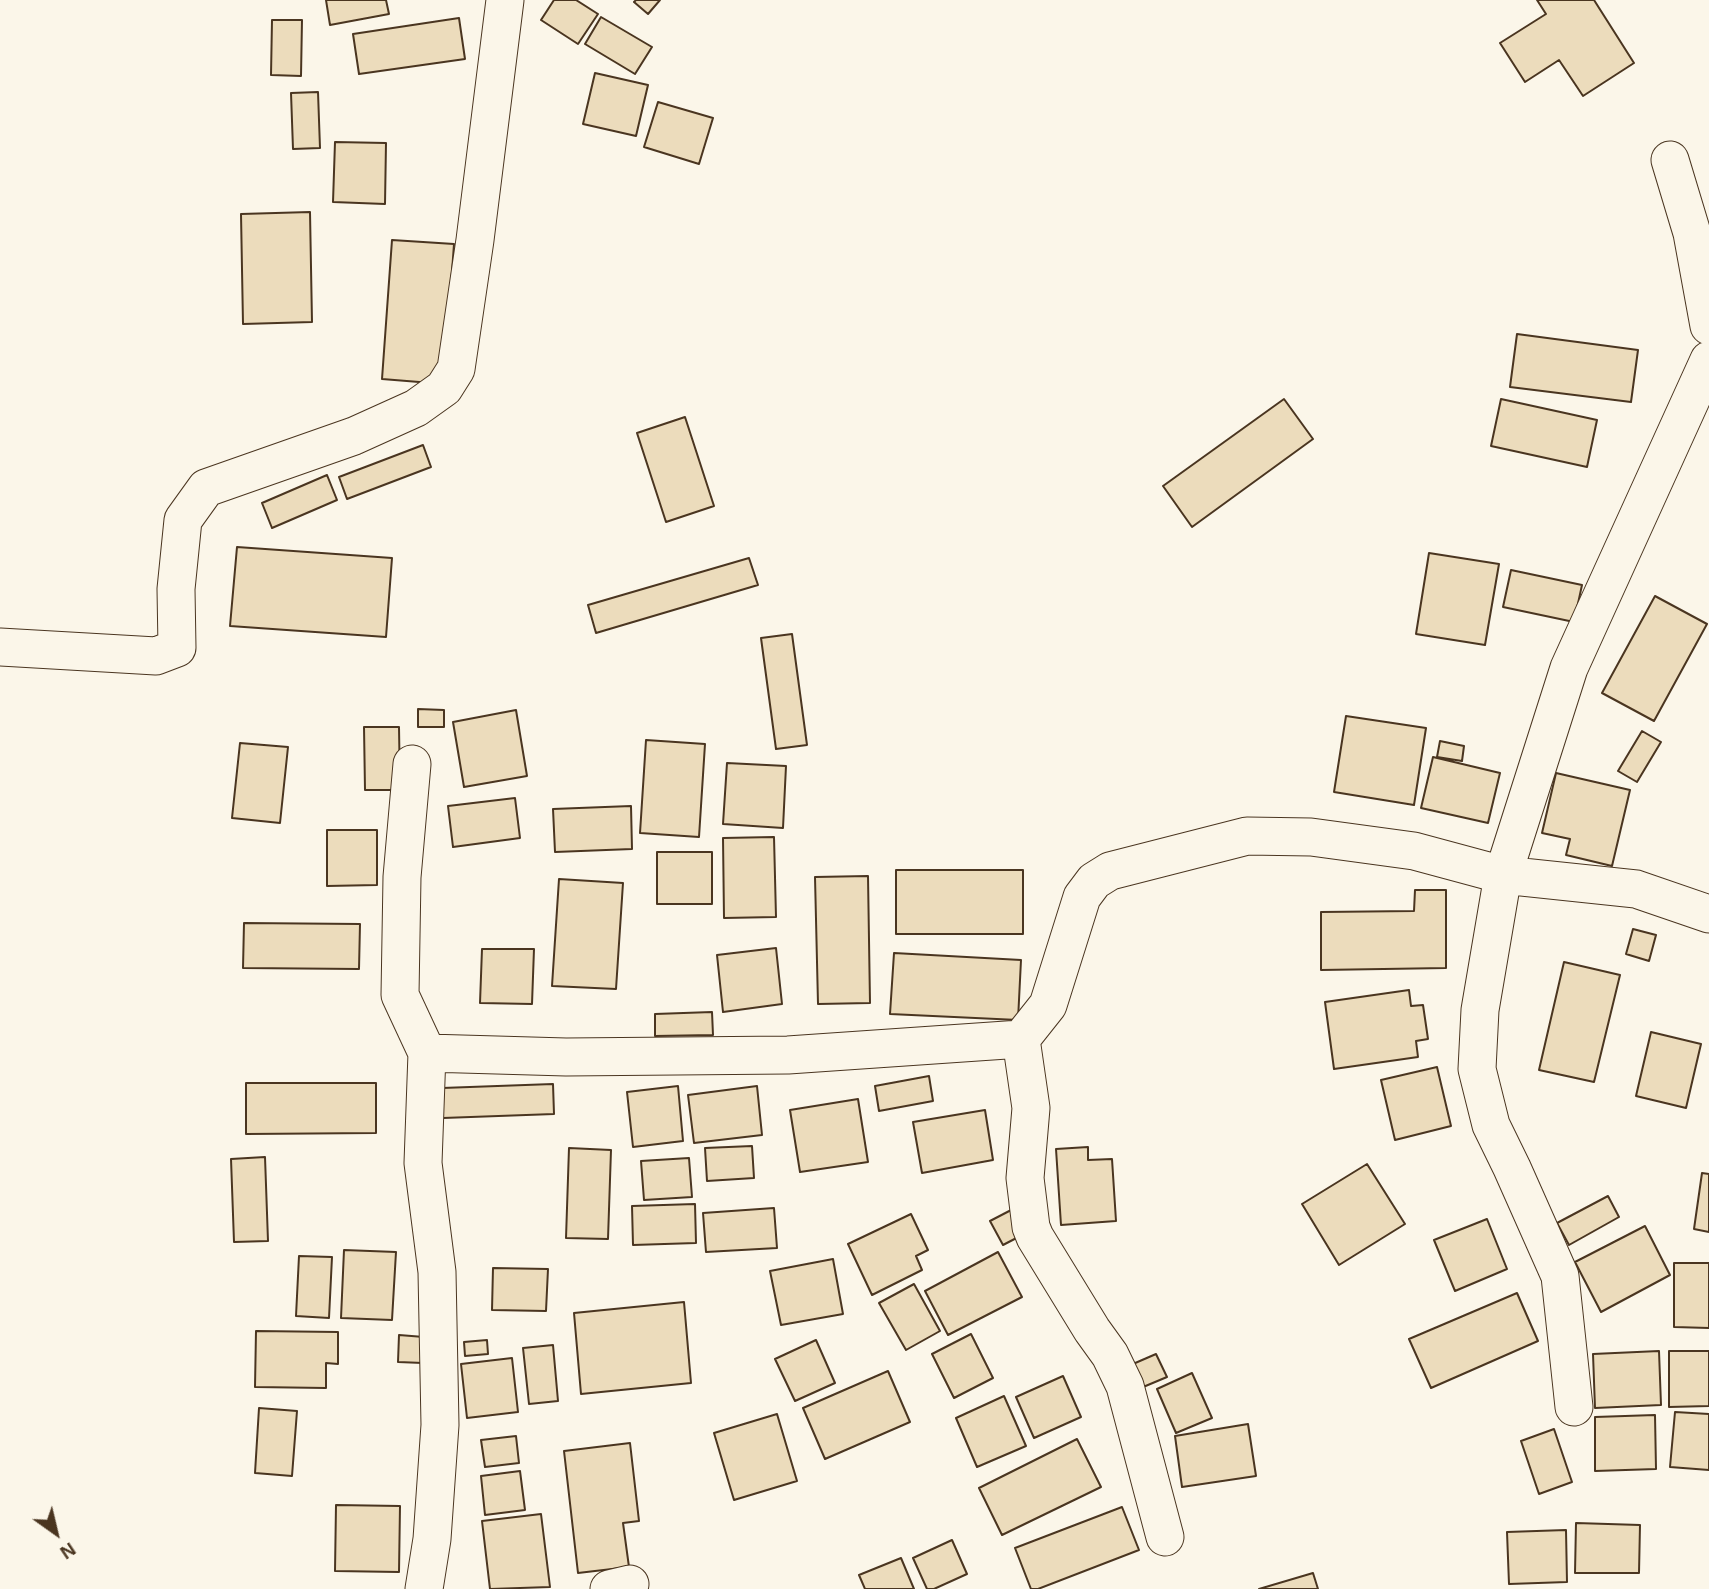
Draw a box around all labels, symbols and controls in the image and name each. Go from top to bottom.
north arrow [21,1498,91,1568]
text: N [56,1538,80,1563]

